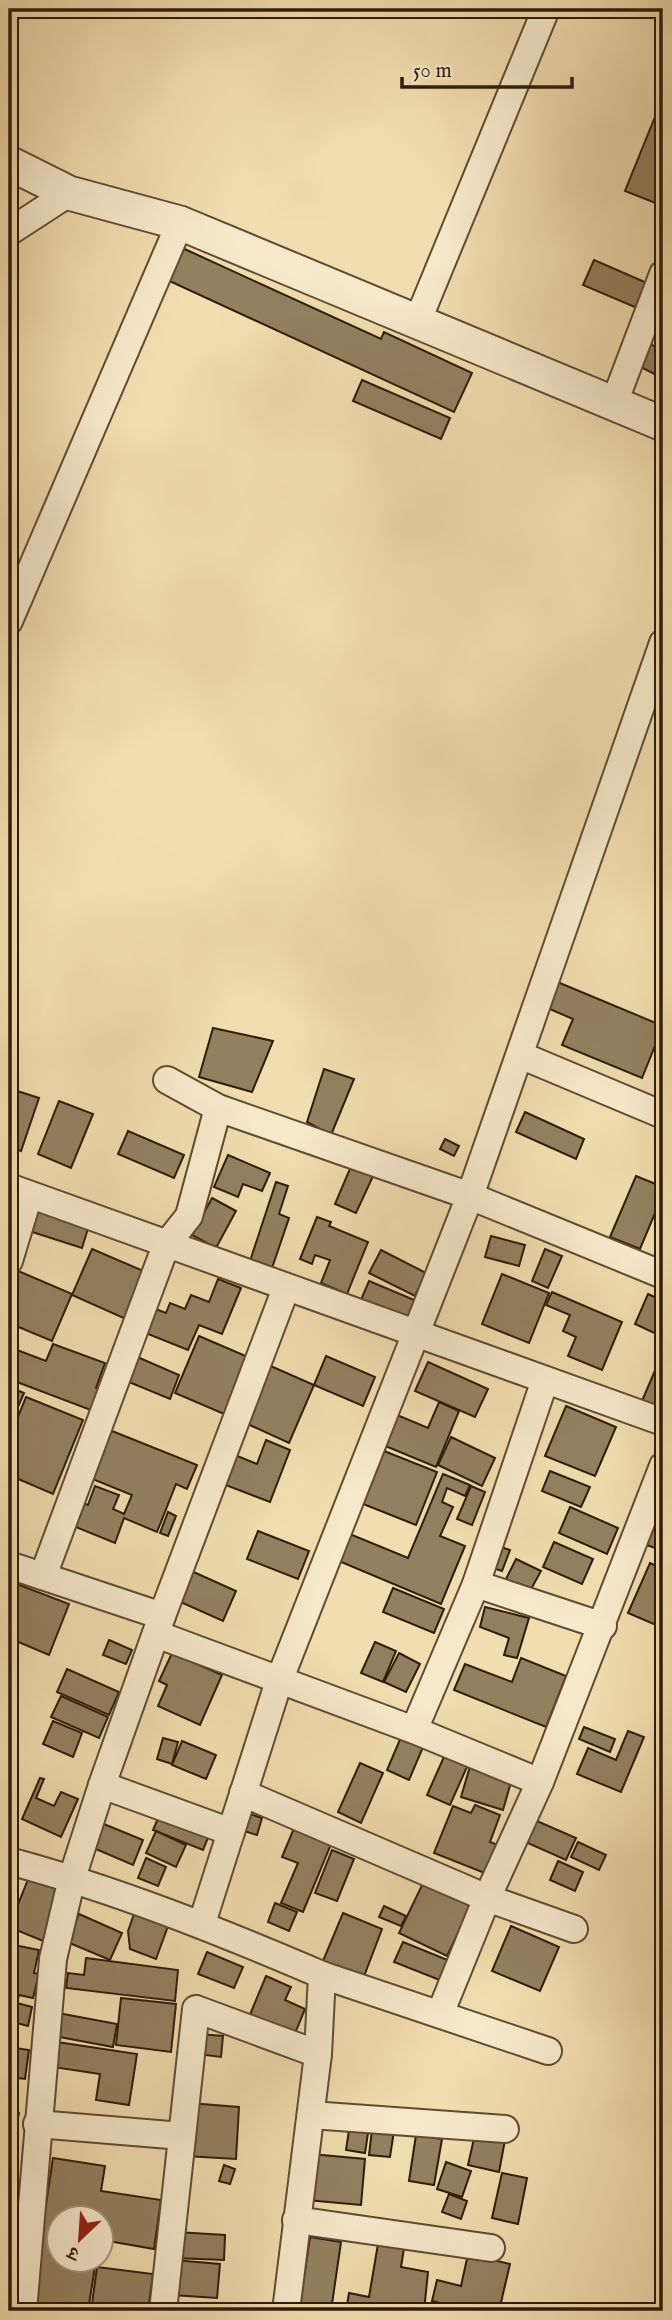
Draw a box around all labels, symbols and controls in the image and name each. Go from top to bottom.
scale bar [402,46,572,90]
text: 50 m [413,58,452,85]
north arrow [46,2204,116,2274]
text: उ [63,2239,85,2266]

